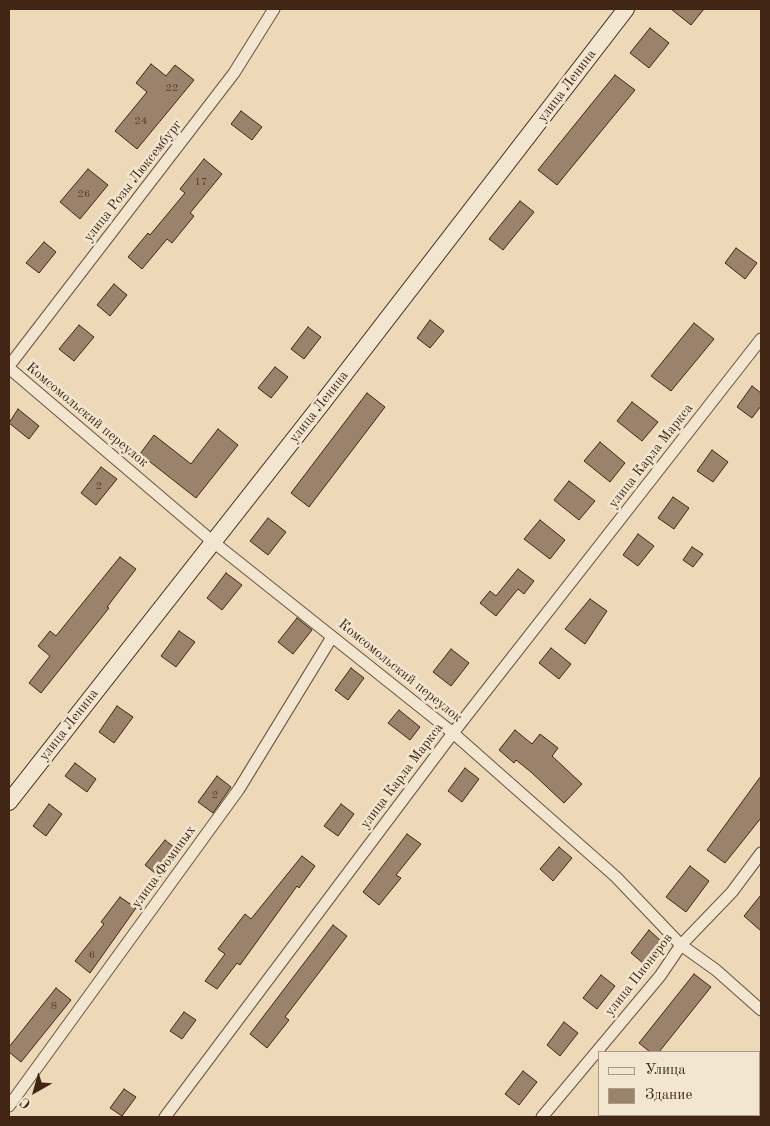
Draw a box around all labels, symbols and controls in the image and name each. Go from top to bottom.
street label: улица Ленина [534,46,600,126]
house number: 22 [166,81,178,95]
house number: 24 [135,114,147,128]
street label: улица Розы Люксембург [80,117,186,245]
house number: 17 [195,175,207,189]
house number: 26 [78,187,90,201]
street label: Комсомольский переулок [22,359,152,471]
street label: улица Ленина [286,368,352,446]
street label: улица Карла Маркса [605,400,697,512]
house number: 2 [96,479,102,493]
street label: Комсомольский переулок [335,616,465,726]
street label: улица Ленина [36,686,102,764]
street label: улица Карла Маркса [357,720,447,832]
house number: 2 [212,788,218,802]
street label: улица Фоминых [128,822,200,912]
street label: улица Пионеров [602,930,676,1020]
house number: 6 [89,948,95,962]
house number: 8 [51,999,57,1013]
legend [598,1051,760,1116]
text: Улица [645,1063,686,1078]
north arrow [10,1066,60,1116]
text: Здание [645,1088,692,1103]
text: С [18,1094,34,1111]

